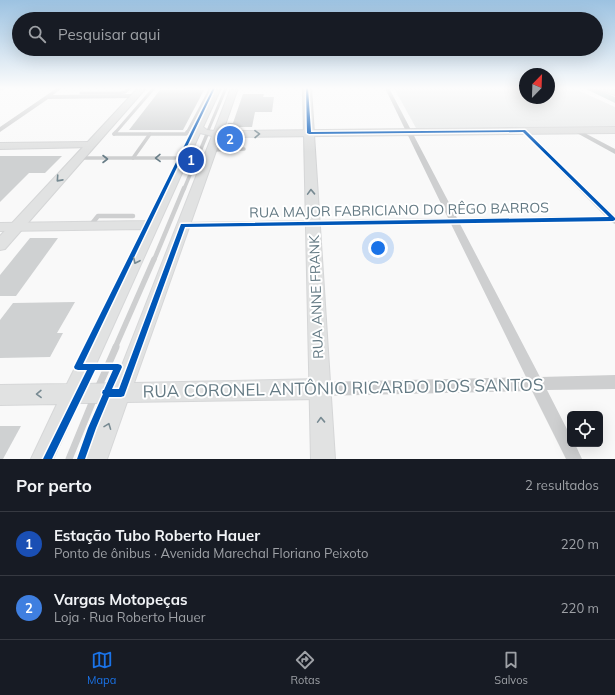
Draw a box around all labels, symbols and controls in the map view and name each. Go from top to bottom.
search box [12,12,603,56]
icon: search [26,23,48,45]
text: Pesquisar aqui [58,25,160,44]
north arrow [519,68,555,104]
pin: 2 [217,124,243,154]
one-way arrow [254,129,260,138]
pin: 1 [178,145,204,175]
one-way arrow [102,154,108,163]
one-way arrow [155,154,161,162]
one-way arrow [57,174,64,182]
one-way arrow [307,189,316,195]
street label: RUA MAJOR FABRICIANO DO RÊGO BARROS [249,198,549,222]
street label: RUA ANNE FRANK [305,234,327,359]
your location [368,238,388,258]
one-way arrow [133,256,141,264]
street label: RUA CORONEL ANTÔNIO RICARDO DOS SANTOS [142,374,544,401]
one-way arrow [36,390,42,399]
map controls [567,411,603,447]
button: locate [567,411,603,447]
one-way arrow [317,417,325,423]
one-way arrow [104,422,112,429]
text: Por perto [16,475,92,496]
text: 2 resultados [525,477,599,493]
text: Estação Tubo Roberto Hauer [54,526,260,545]
text: 1 [25,536,33,552]
text: 220 m [561,536,599,552]
text: Ponto de ônibus · Avenida Marechal Floriano Peixoto [54,545,369,561]
text: Vargas Motopeças [54,590,187,609]
text: 2 [25,600,33,616]
text: 220 m [561,600,599,616]
text: Loja · Rua Roberto Hauer [54,609,205,625]
tab: Mapa [87,649,116,687]
tab: Rotas [291,649,320,687]
tab: Salvos [494,649,528,687]

